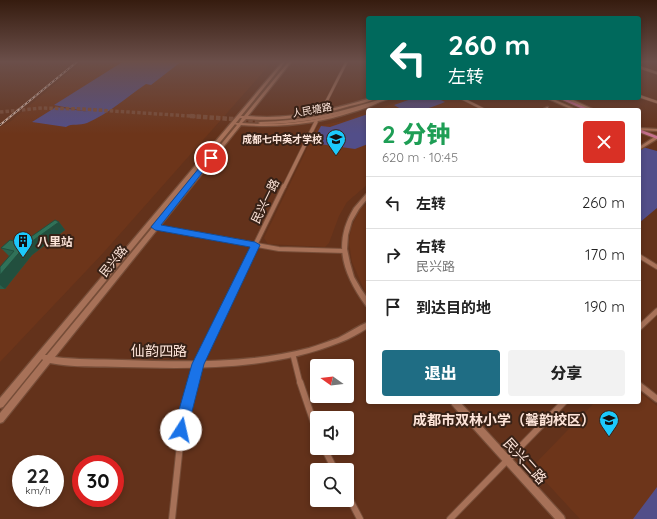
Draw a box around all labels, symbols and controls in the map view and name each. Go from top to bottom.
text: 260 m [448,27,530,62]
icon: left [382,32,434,84]
text: 左转 [448,65,484,88]
street label: 人民塘路 [291,100,333,120]
text: 2 分钟 [382,119,450,149]
button: close [583,121,625,163]
school or university icon: 成都七中英才学校 [325,128,347,156]
place label: 成都七中英才学校 [242,133,322,146]
pin [194,141,228,175]
icon: arrive [200,147,222,169]
text: 620 m · 10:45 [382,149,458,165]
street label: 民兴一路 [248,176,282,226]
icon: left [382,192,404,214]
text: 260 m [582,193,625,212]
text: 左转 [416,194,446,213]
building icon: 八里站 [12,230,34,258]
place label: 八里站 [37,234,73,249]
text: 右转 [416,237,446,256]
street label: 民兴路 [96,242,130,280]
icon: right [382,244,404,266]
text: 170 m [585,245,625,264]
text: 民兴路 [416,258,455,274]
icon: arrive [382,296,404,318]
text: 190 m [584,297,625,316]
text: 到达目的地 [416,298,491,317]
street label: 仙韵四路 [131,342,187,360]
button: 退出 [382,350,500,396]
button: 分享 [508,350,625,396]
north arrow [310,359,354,403]
map controls [310,359,354,507]
position arrow [160,409,202,451]
school or university icon: 成都市双林小学（馨韵校区） [598,409,620,437]
button: sound [310,411,354,455]
place label: 成都市双林小学（馨韵校区） [413,411,595,429]
street label: 民兴二路 [500,434,550,488]
speed limit sign: 30 [72,455,124,507]
text: 22 [27,463,49,488]
button: search [310,463,354,507]
text: km/h [25,484,51,497]

